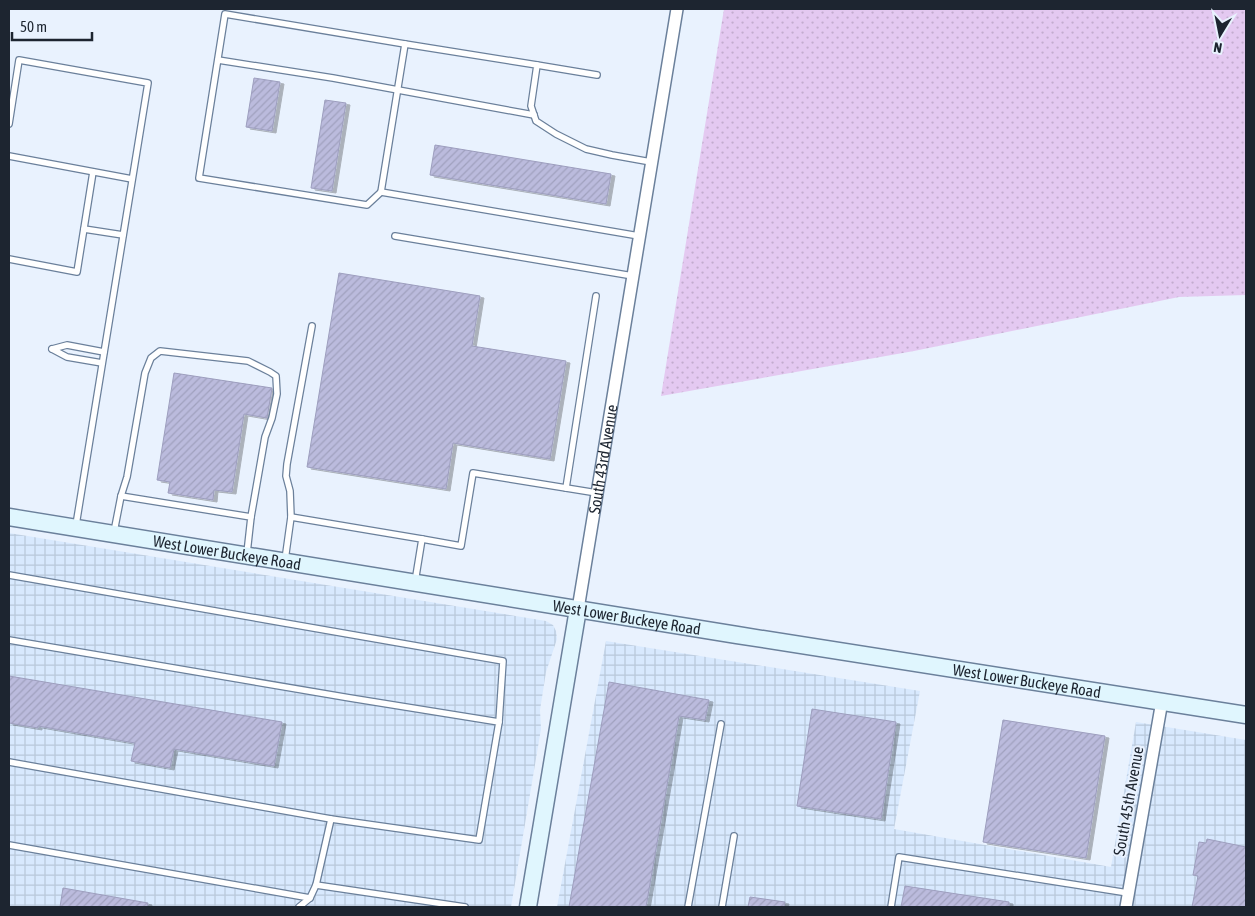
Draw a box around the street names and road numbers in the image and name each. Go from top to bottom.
street label: South 43rd Avenue [585,403,621,515]
street label: West Lower Buckeye Road [152,532,302,573]
street label: West Lower Buckeye Road [552,596,702,638]
street label: West Lower Buckeye Road [952,660,1102,701]
street label: South 45th Avenue [1110,745,1146,857]

